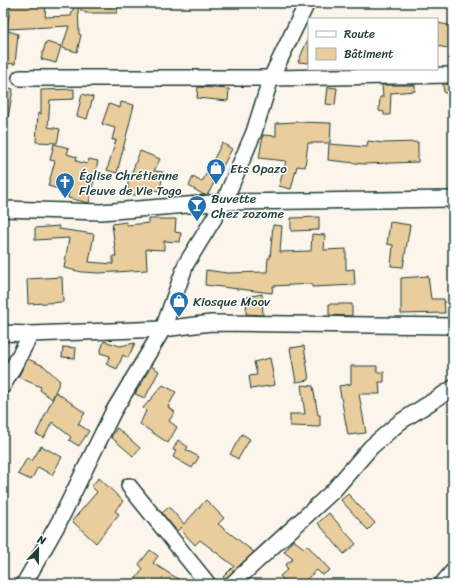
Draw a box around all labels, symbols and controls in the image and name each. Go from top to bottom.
legend [308,18,438,70]
text: Route [344,23,375,45]
text: Bâtiment [344,43,393,65]
shop icon: Ets Opazo [205,157,227,185]
place label: Ets Opazo [230,157,287,180]
place label: Église Chrétienne Fleuve de Vie Togo [79,164,182,202]
church icon: Église Chrétienne Fleuve de Vie Togo [54,171,76,199]
place label: Buvette Chez zozome [211,187,285,225]
bar icon: Buvette Chez zozome [186,194,208,222]
shop icon: Kiosque Moov [168,290,190,318]
place label: Kiosque Moov [193,290,271,313]
north arrow [18,529,58,569]
text: N [34,530,49,551]

